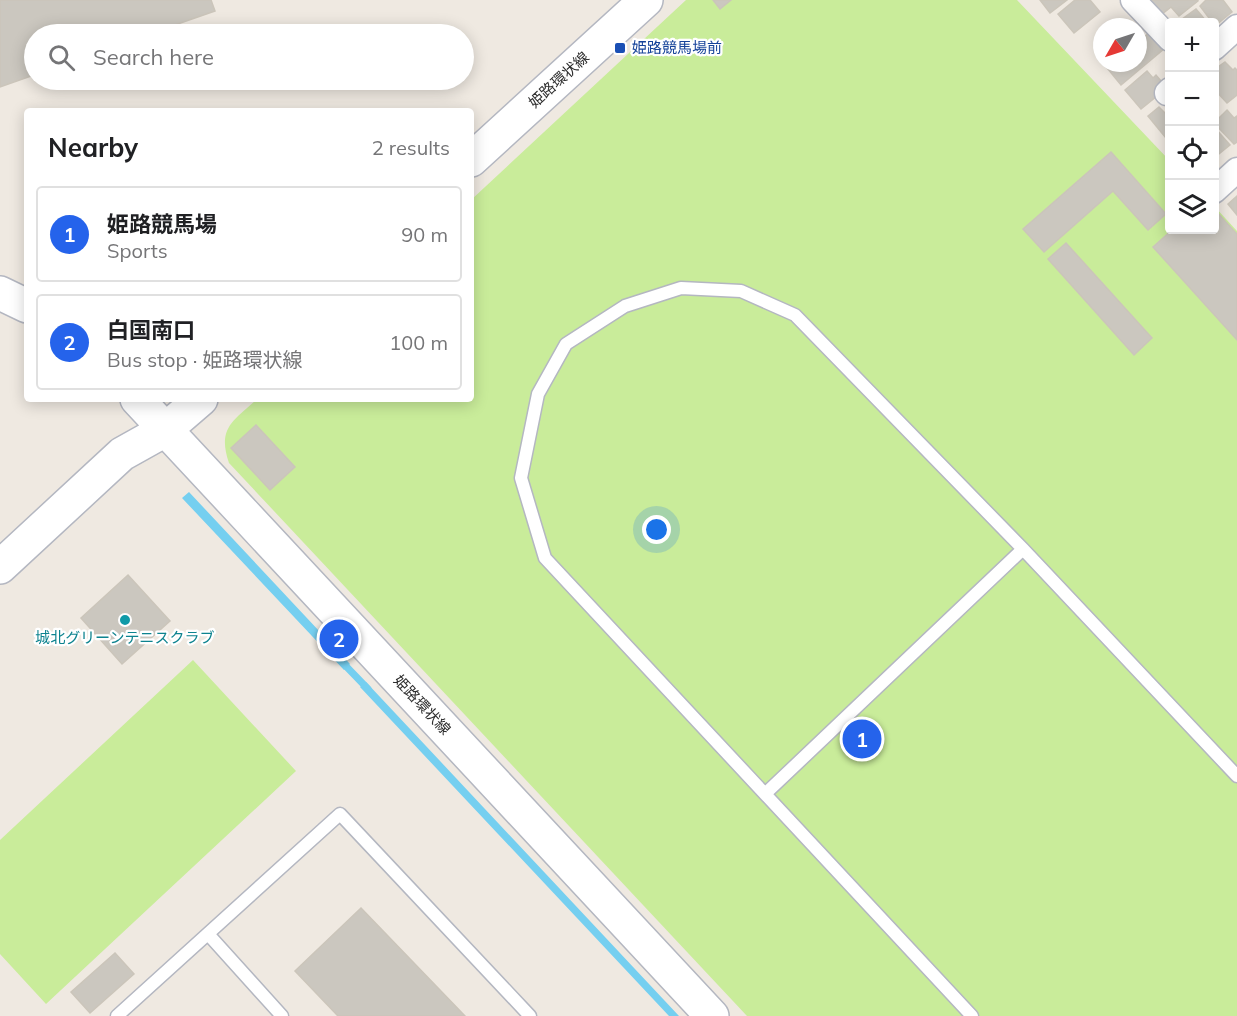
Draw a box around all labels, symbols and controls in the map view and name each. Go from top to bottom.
north arrow [1093,18,1147,72]
map controls [1165,18,1219,234]
button: + [1165,18,1219,72]
search box [24,24,474,90]
place label: 姫路競馬場前 [632,38,722,57]
icon: search [45,41,78,74]
marker: 姫路競馬場前 [613,41,627,55]
text: Search here [93,43,214,71]
street label: 姫路環状線 [524,47,593,112]
button: − [1165,72,1219,126]
button: locate [1165,126,1219,180]
text: Nearby [48,131,138,164]
text: 2 results [372,135,450,160]
button: layers [1165,180,1219,234]
text: 姫路競馬場 [107,210,217,238]
text: 1 [64,222,76,247]
text: 90 m [401,222,448,247]
text: Sports [107,238,168,263]
text: 白国南口 [107,316,195,344]
text: 2 [64,330,76,355]
text: 100 m [389,330,448,355]
text: Bus stop · 姫路環状線 [107,347,302,372]
your location [642,515,671,544]
marker: 城北グリーンテニスクラブ [118,613,132,627]
pin: 2 [320,616,358,662]
place label: 城北グリーンテニスクラブ [35,628,215,647]
street label: 姫路環状線 [390,671,455,739]
pin: 1 [842,716,882,762]

